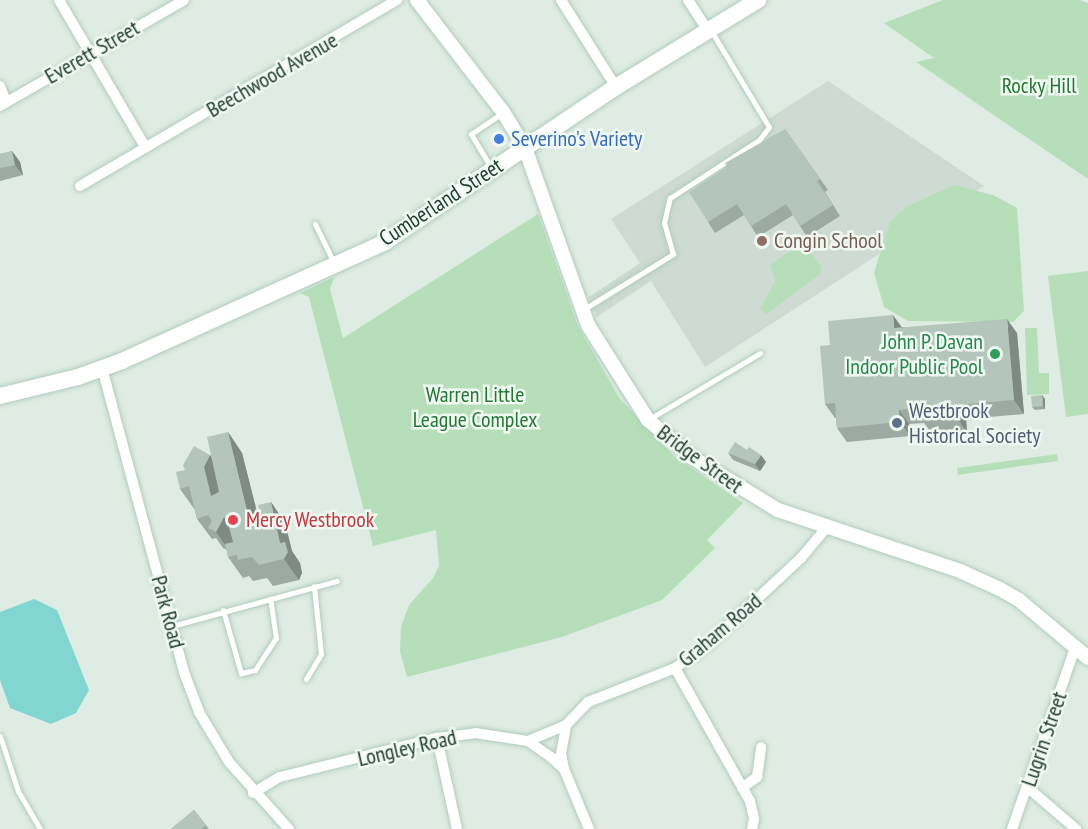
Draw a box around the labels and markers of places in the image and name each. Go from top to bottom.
place label: Severino's Variety [511,126,643,152]
marker: Severino's Variety [492,132,506,146]
place label: Congin School [774,228,882,254]
marker: Congin School [755,234,769,248]
place label: John P. Davan Indoor Public Pool [845,328,983,380]
marker: John P. Davan Indoor Public Pool [988,347,1002,361]
place label: Westbrook Historical Society [909,397,1040,448]
marker: Westbrook Historical Society [890,416,904,430]
place label: Mercy Westbrook [246,507,375,533]
marker: Mercy Westbrook [224,511,242,529]

